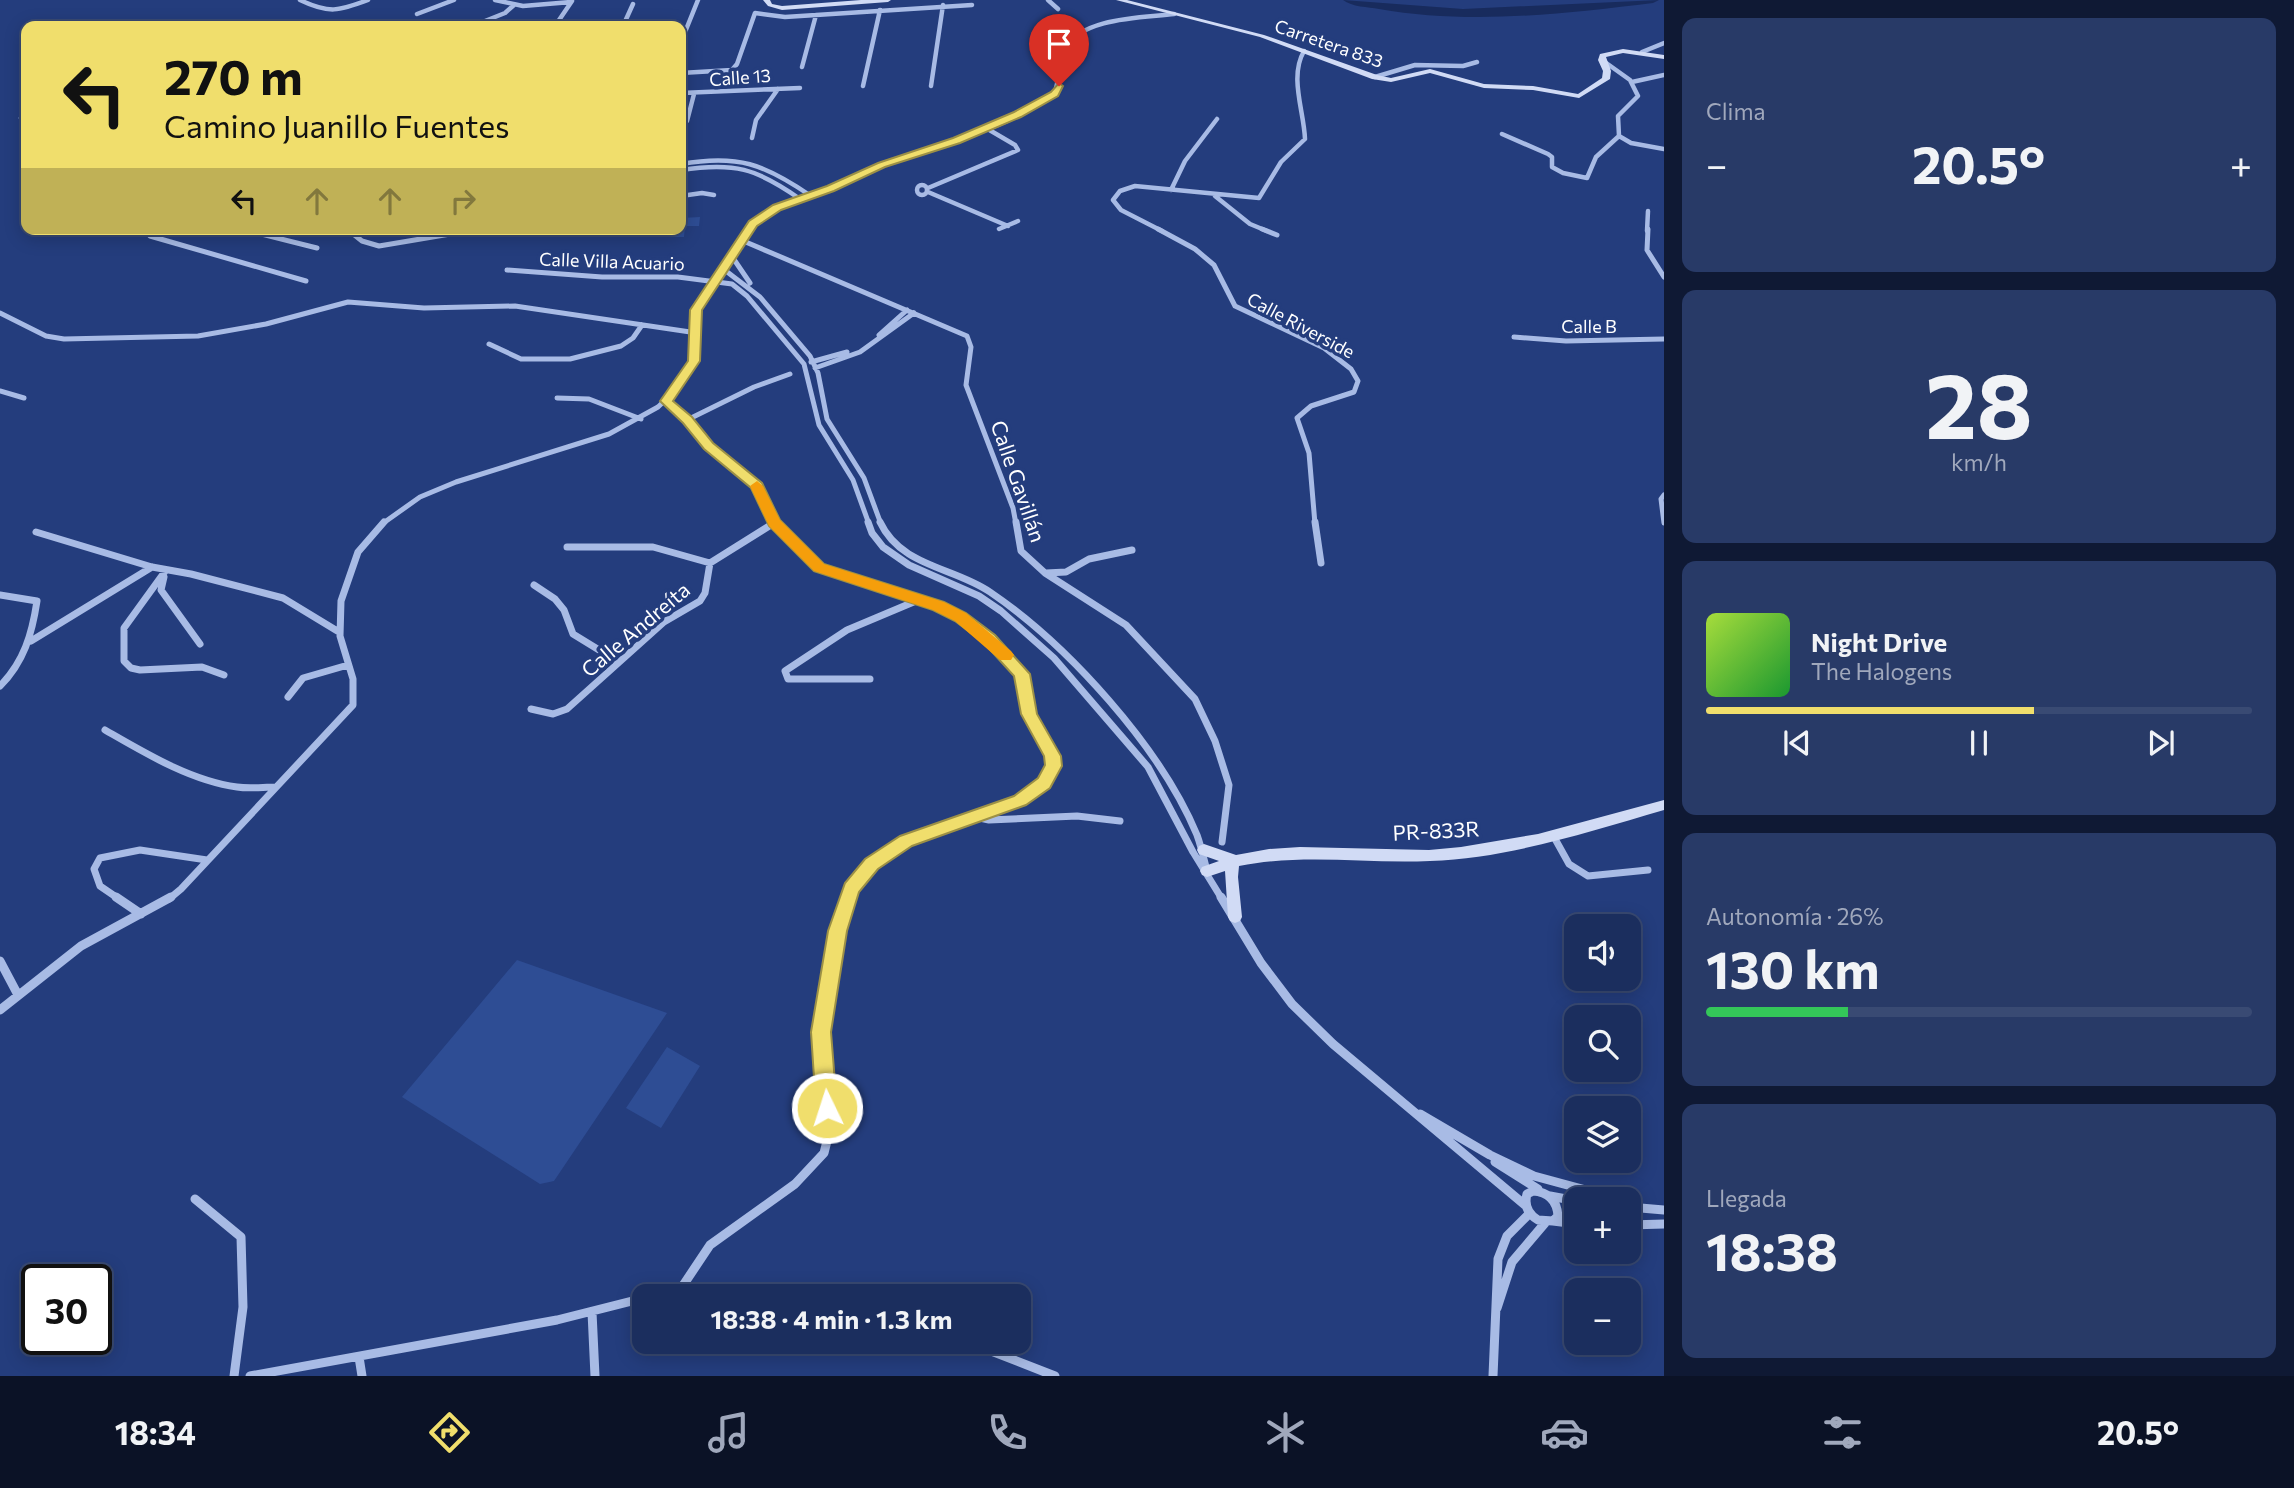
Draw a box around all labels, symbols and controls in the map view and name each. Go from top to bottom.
pin [1029,14,1089,86]
street label: Carretera 833 [1272,14,1386,72]
icon: arrive [1040,25,1078,63]
text: 270 m [164,45,303,105]
icon: left [49,49,140,140]
street label: Calle 13 [708,64,772,90]
text: Clima [1706,97,1766,125]
text: Camino Juanillo Fuentes [164,105,510,145]
text: 20.5° [1912,131,2045,195]
text: − [1706,140,1728,187]
text: + [2230,140,2252,187]
icon: left [225,182,263,220]
icon: ahead [298,182,336,220]
icon: ahead [371,182,409,220]
icon: right [444,182,482,220]
street label: Calle Villa Acuario [539,247,685,275]
street label: Calle Riverside [1244,287,1358,363]
street label: Calle B [1561,315,1617,337]
text: 28 [1925,346,2033,458]
street label: Calle Gavillán [987,417,1051,545]
text: km/h [1951,448,2007,476]
street label: Calle Andreíta [576,576,694,682]
text: Night Drive [1811,626,1947,657]
text: The Halogens [1811,657,1952,685]
icon: previous [1778,724,1816,762]
icon: pause [1960,724,1998,762]
icon: next [2142,724,2180,762]
street label: PR-833R [1392,815,1480,845]
text: Autonomía · 26% [1706,902,1884,930]
map controls [1564,914,1641,1355]
button: sound [1564,914,1641,991]
text: 130 km [1706,936,1880,1000]
button: search [1564,1005,1641,1082]
position arrow [790,1071,864,1145]
button: layers [1564,1096,1641,1173]
text: Llegada [1706,1184,1787,1212]
button: + [1564,1187,1641,1264]
text: 18:38 [1706,1218,1838,1282]
speed limit sign: 30 [21,1264,112,1355]
button: − [1564,1278,1641,1355]
text: 18:38 · 4 min · 1.3 km [711,1303,952,1334]
icon: directions [425,1408,474,1457]
icon: music [704,1408,753,1457]
icon: phone [983,1408,1032,1457]
icon: climate [1261,1408,1310,1457]
icon: car [1540,1408,1589,1457]
icon: filters [1818,1408,1867,1457]
text: 18:34 [115,1412,196,1452]
text: 20.5° [2097,1412,2179,1452]

